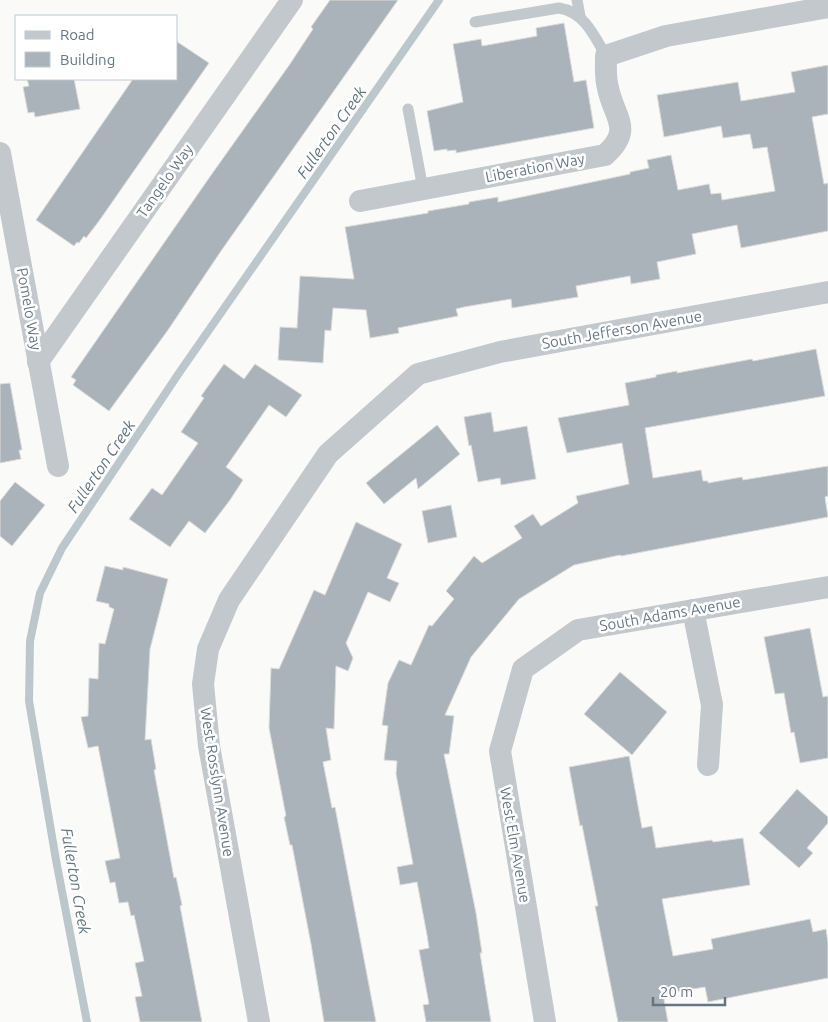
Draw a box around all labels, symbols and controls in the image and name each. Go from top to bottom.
legend [15,15,178,80]
text: Road [60,26,95,43]
text: Building [60,51,115,68]
water label: Fullerton Creek [293,82,370,181]
street label: Tangelo Way [133,141,196,221]
street label: Liberation Way [484,150,586,185]
street label: Pomelo Way [14,266,45,351]
street label: South Jefferson Avenue [541,307,703,352]
water label: Fullerton Creek [63,416,139,516]
street label: South Adams Avenue [598,593,742,634]
street label: West Rosslynn Avenue [197,706,238,858]
street label: West Elm Avenue [497,786,534,904]
water label: Fullerton Creek [58,826,94,936]
scale bar [653,974,726,1006]
text: 20 m [660,983,693,1000]

